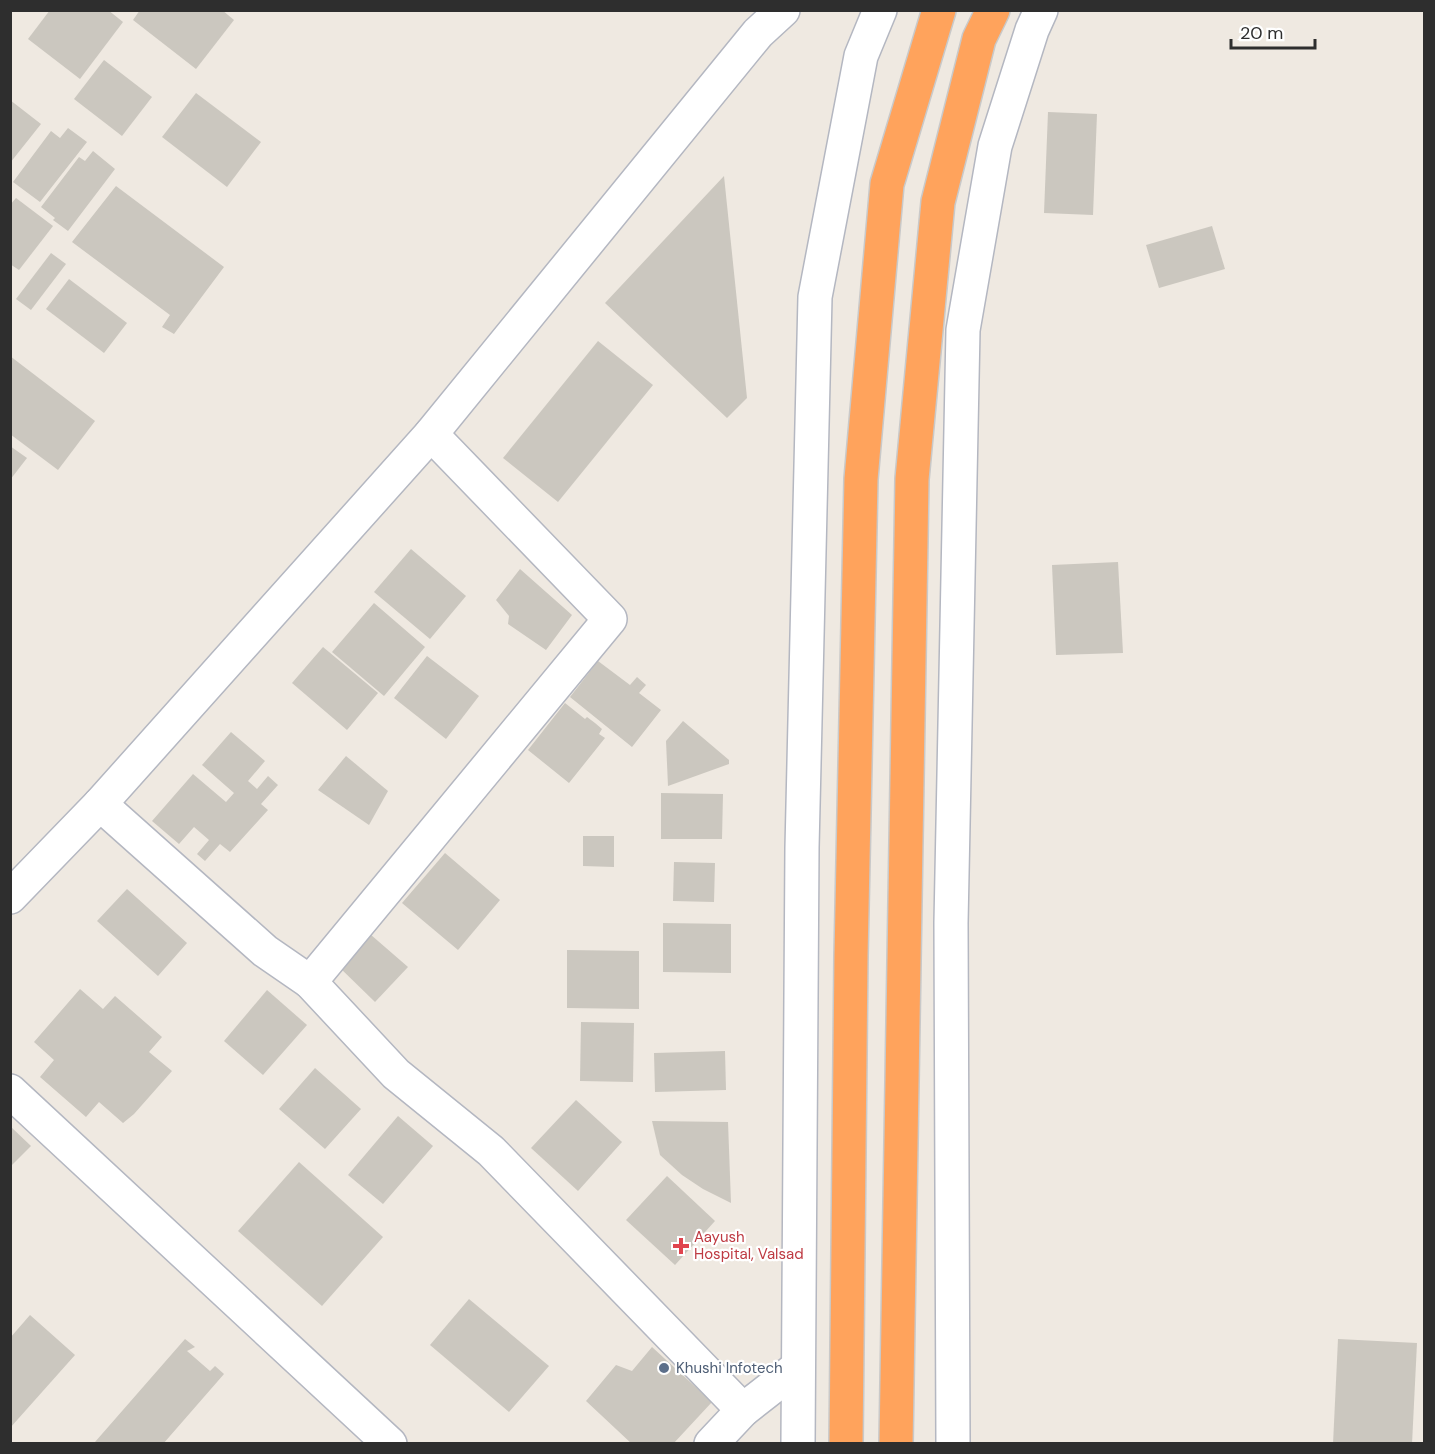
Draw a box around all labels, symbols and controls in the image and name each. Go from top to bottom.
scale bar [1231,12,1315,50]
text: 20 m [1240,21,1283,45]
place label: Aayush Hospital, Valsad [694,1227,804,1264]
marker: Aayush Hospital, Valsad [672,1237,690,1255]
place label: Khushi Infotech [676,1358,783,1378]
marker: Khushi Infotech [657,1361,671,1375]

